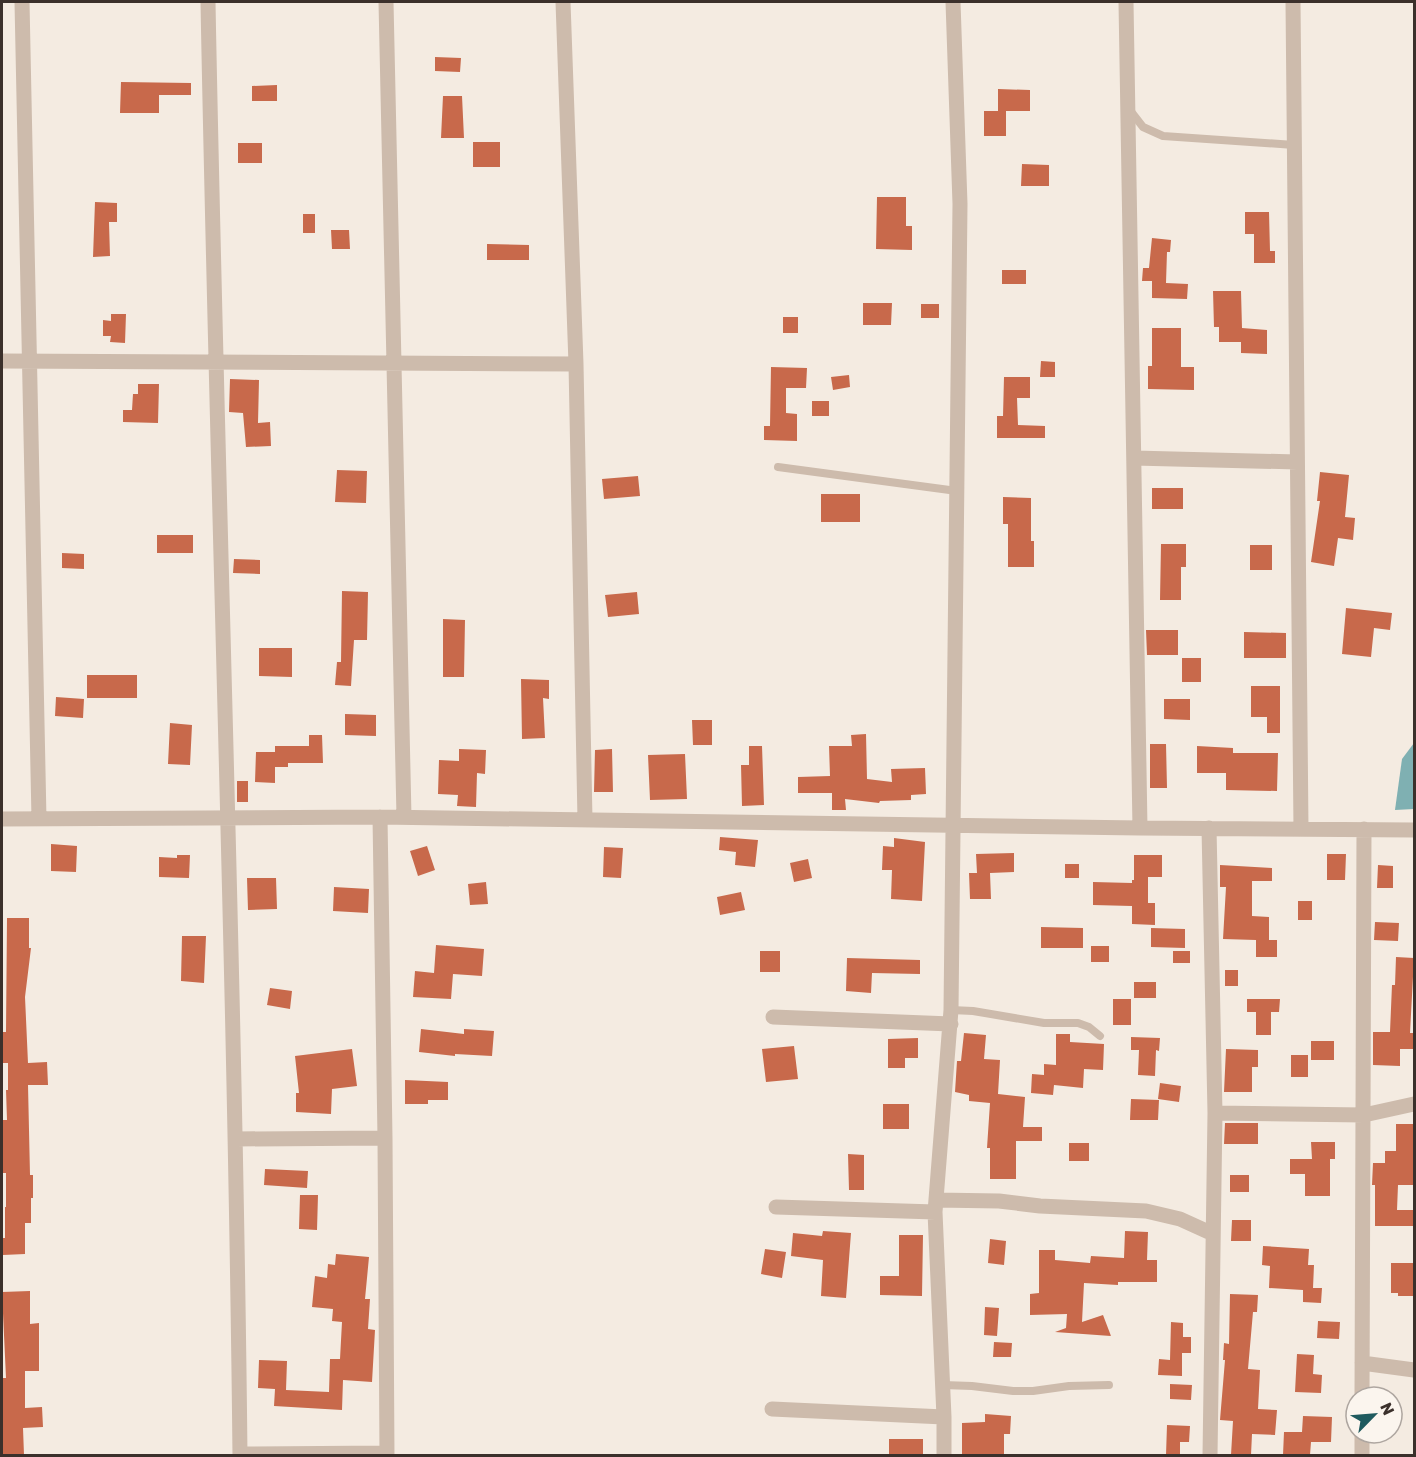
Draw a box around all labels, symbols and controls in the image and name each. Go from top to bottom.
north arrow [1344,1385,1404,1445]
text: N [1376,1400,1398,1418]

